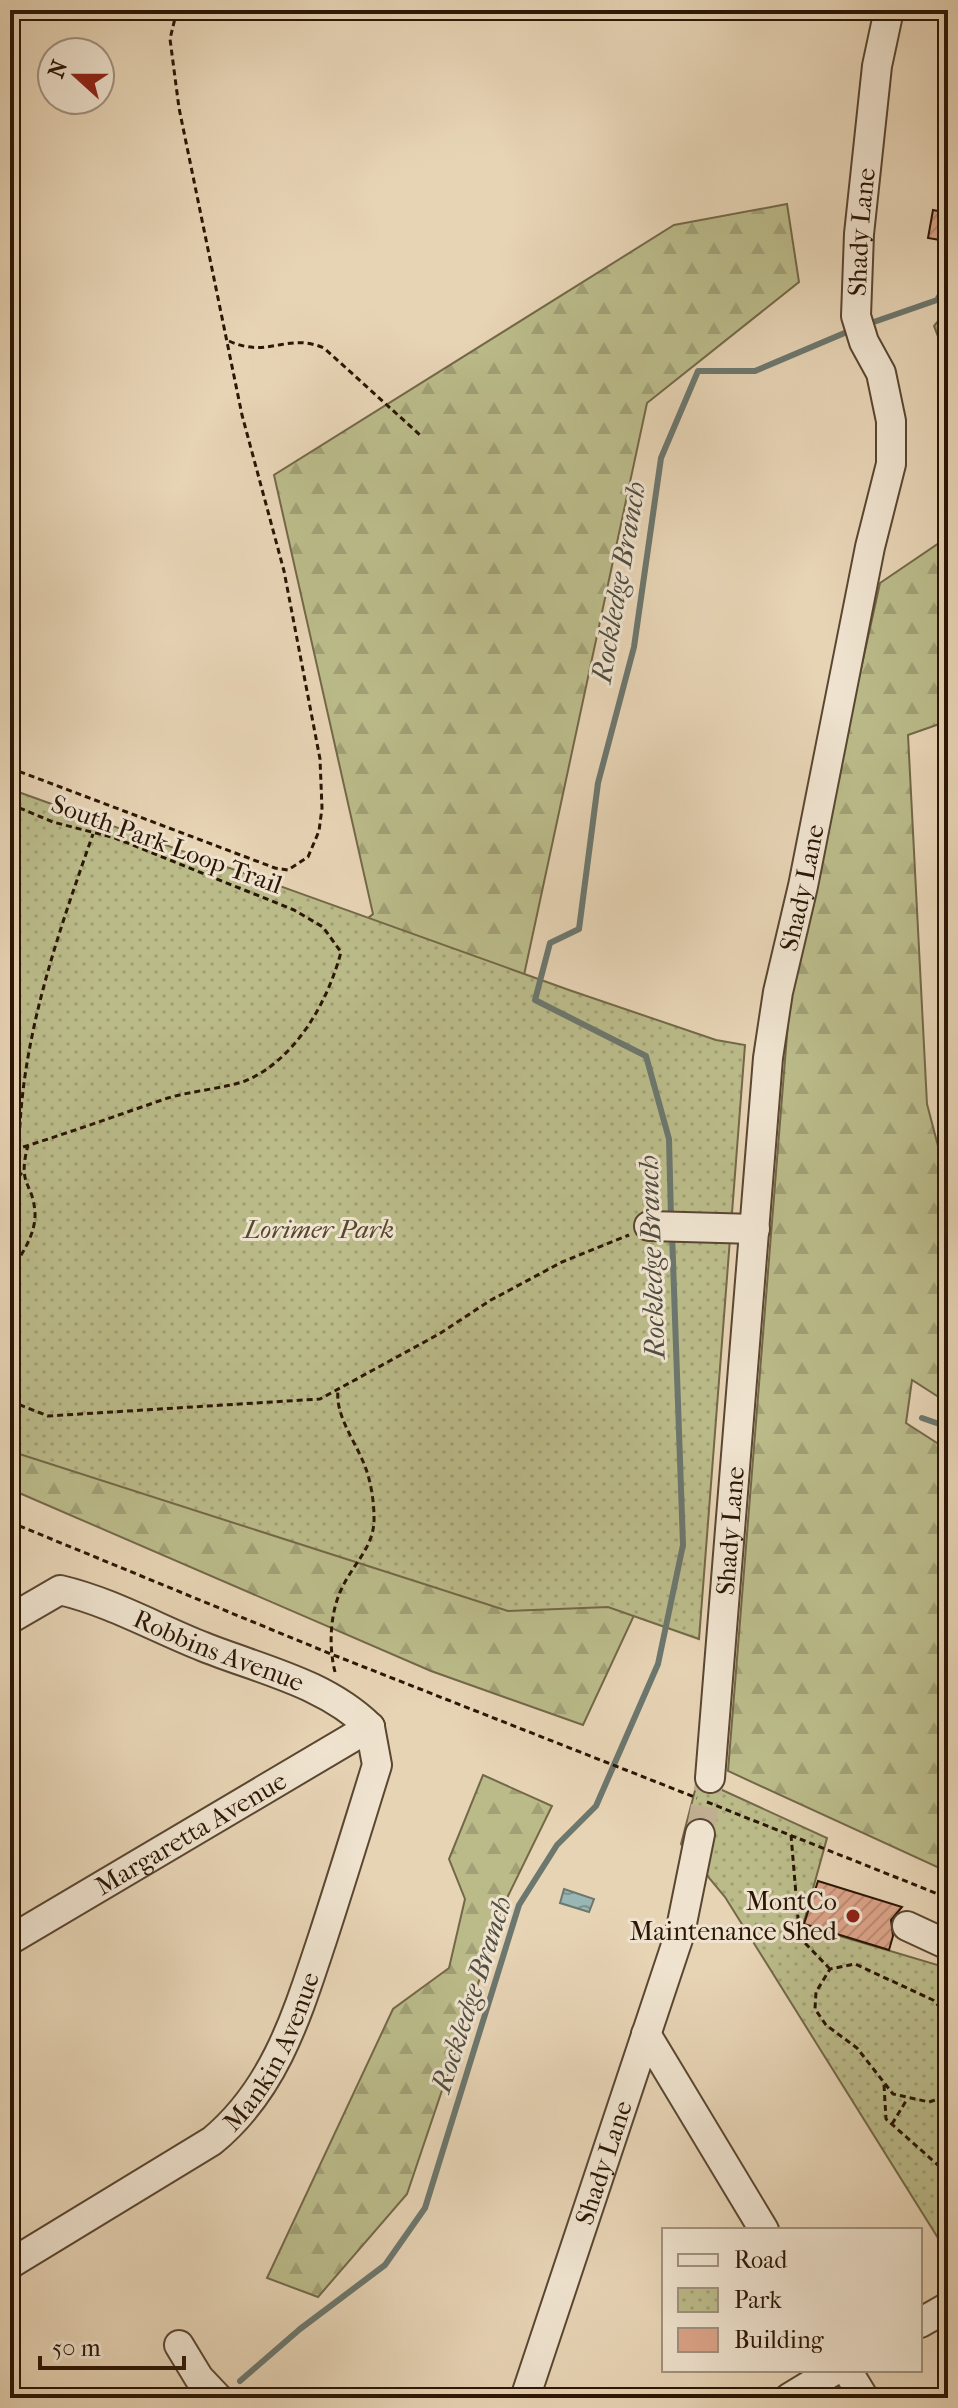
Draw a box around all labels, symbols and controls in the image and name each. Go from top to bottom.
north arrow [36,36,116,116]
text: N [43,56,73,82]
street label: Shady Lane [842,166,882,297]
water label: Rockledge Branch [584,479,652,687]
street label: South Park Loop Trail [47,788,286,901]
street label: Shady Lane [773,822,831,954]
water label: Rockledge Branch [631,1155,672,1361]
park label: Lorimer Park [242,1214,394,1245]
street label: Shady Lane [710,1465,751,1596]
street label: Robbins Avenue [129,1603,309,1698]
street label: Margaretta Avenue [90,1765,292,1902]
place label: MontCo Maintenance Shed [630,1886,838,1947]
water label: Rockledge Branch [424,1892,519,2098]
marker: MontCo Maintenance Shed [844,1907,862,1925]
street label: Mankin Avenue [217,1968,326,2138]
street label: Shady Lane [569,2097,639,2229]
legend [662,2228,922,2372]
text: Road [734,2246,788,2274]
text: Park [734,2286,782,2314]
scale bar [40,2320,184,2370]
text: Building [734,2326,825,2354]
text: 50 m [52,2334,101,2362]

